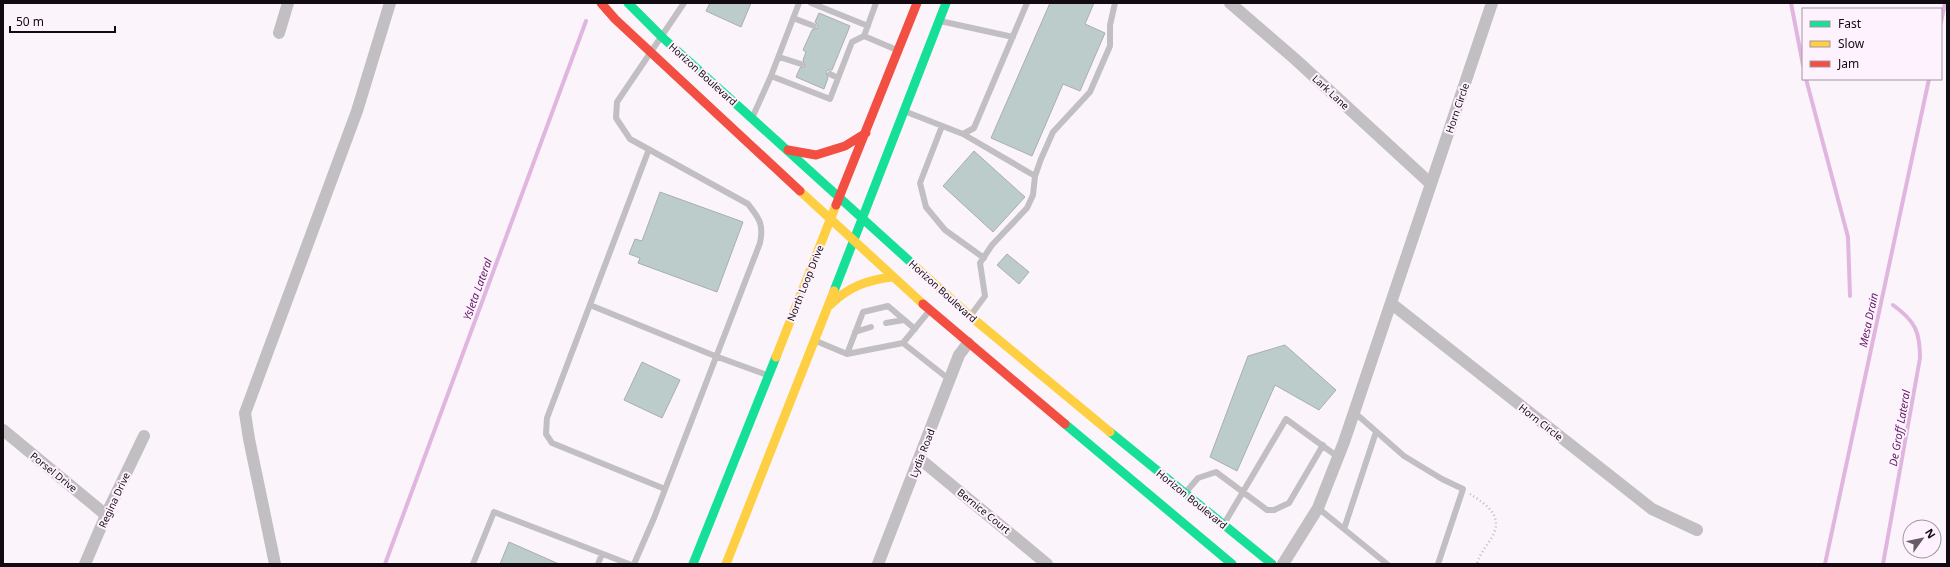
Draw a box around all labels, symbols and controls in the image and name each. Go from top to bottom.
scale bar [10,8,115,34]
legend [1802,8,1942,80]
text: 50 m [16,13,44,30]
text: Fast [1838,15,1862,32]
text: Slow [1838,35,1865,52]
street label: Horizon Boulevard [666,40,740,108]
text: Jam [1837,55,1859,72]
street label: Lark Lane [1310,71,1353,113]
street label: Horn Circle [1442,81,1472,135]
street label: North Loop Drive [783,243,827,323]
water label: Ysleta Lateral [459,255,496,322]
street label: Horizon Boulevard [906,257,980,325]
water label: Mesa Drain [1855,291,1881,349]
water label: De Groff Lateral [1885,388,1913,467]
street label: Horn Circle [1516,400,1566,444]
street label: Lydia Road [906,427,938,479]
street label: Porsel Drive [28,449,81,495]
street label: Horizon Boulevard [1154,466,1230,532]
street label: Regina Drive [95,470,133,530]
street label: Bernice Court [955,485,1014,537]
north arrow [1902,519,1942,559]
text: N [1922,525,1940,541]

